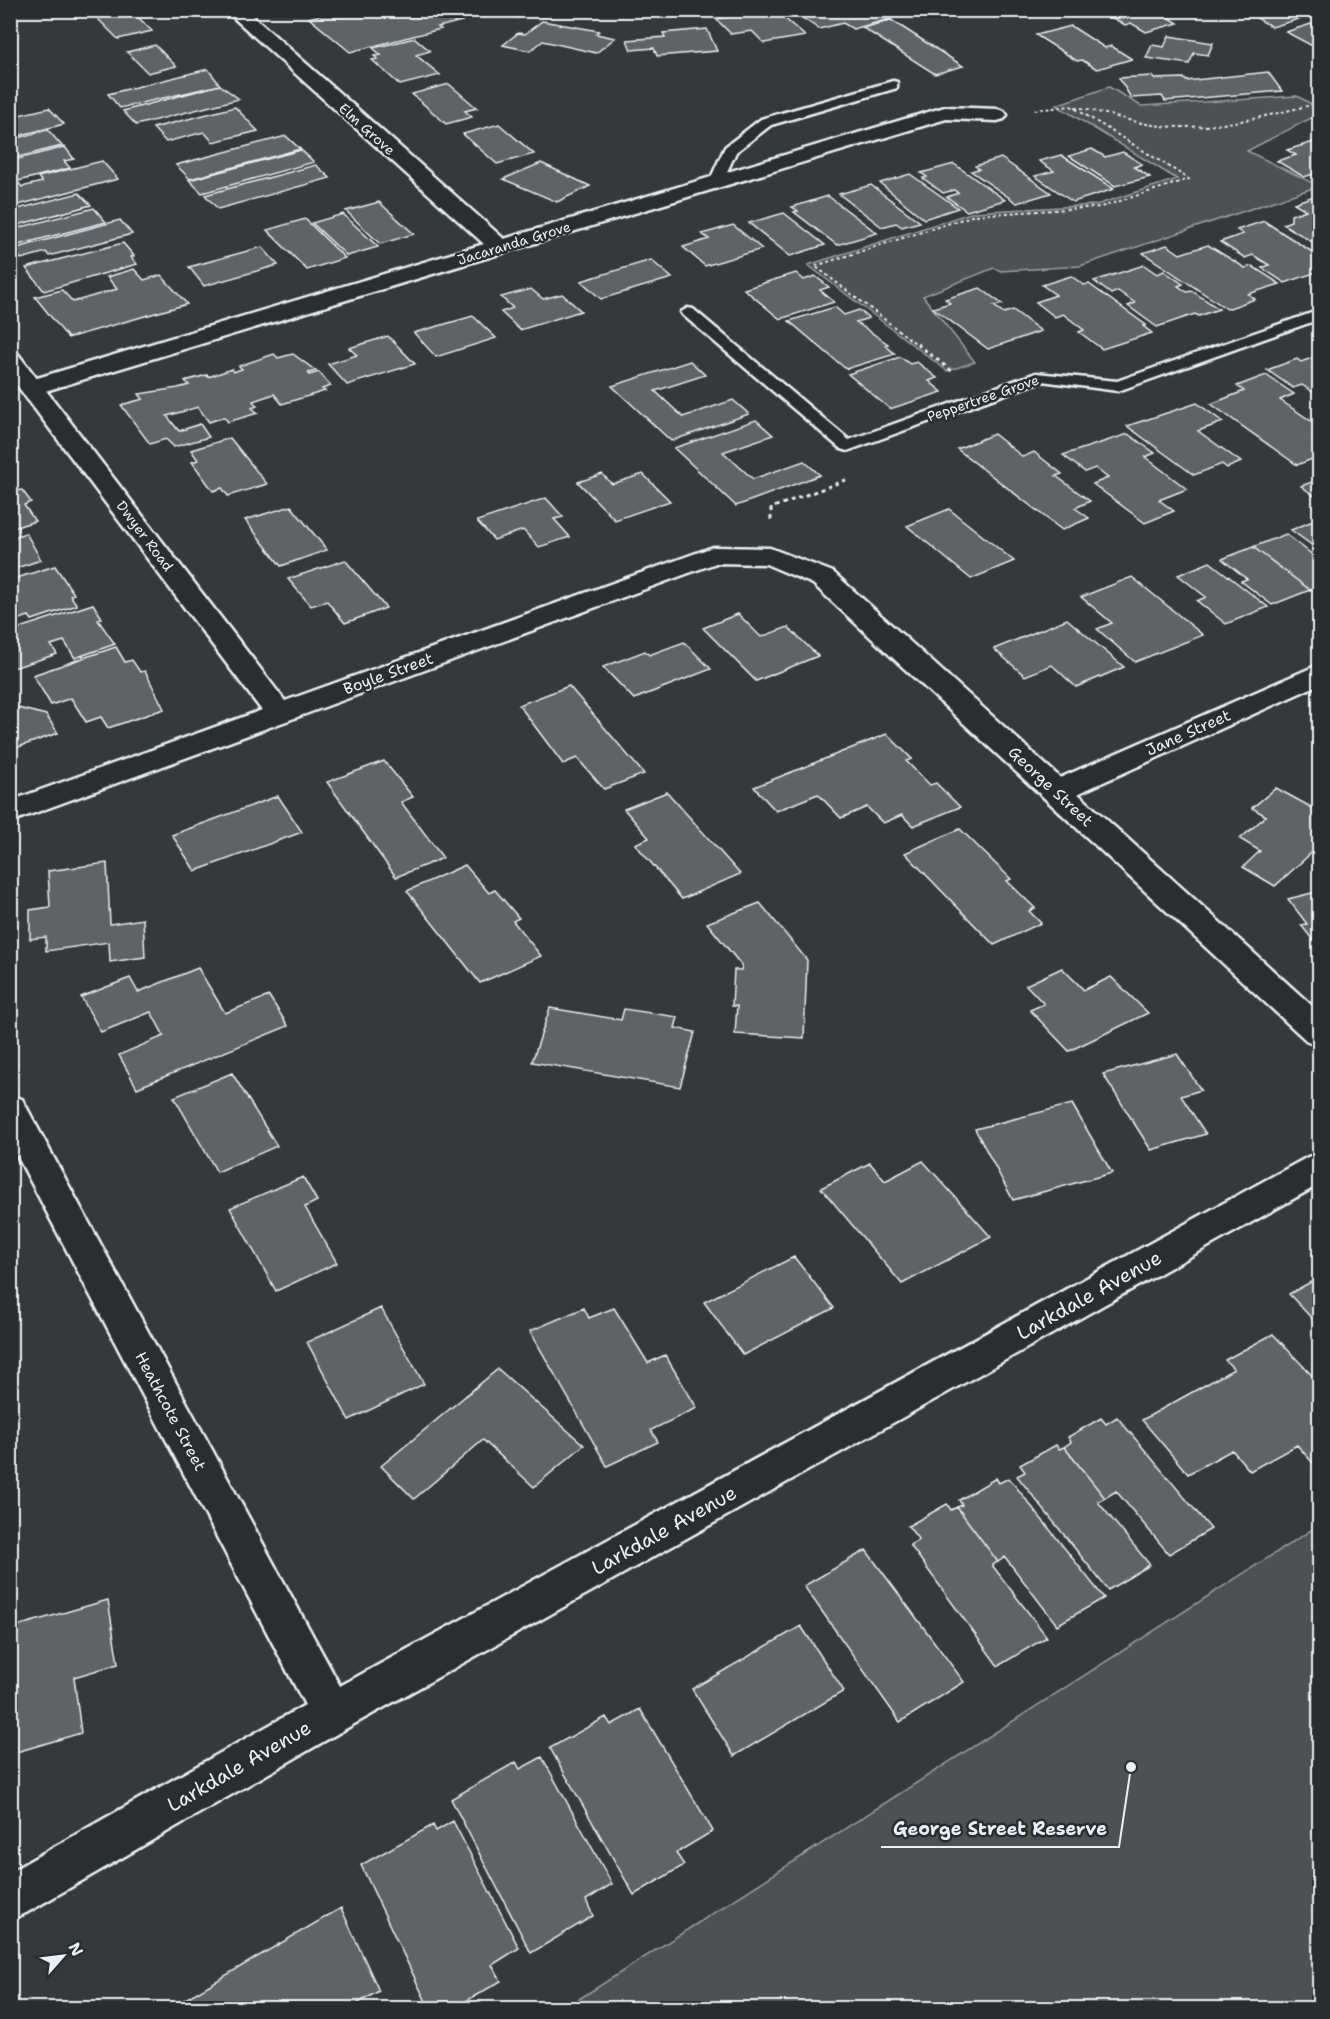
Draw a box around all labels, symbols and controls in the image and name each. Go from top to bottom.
street label: Elm Grove [335,99,399,159]
street label: Jacaranda Grove [455,217,573,269]
street label: Peppertree Grove [925,370,1041,426]
street label: Dwyer Road [113,497,177,575]
street label: Boyle Street [340,647,436,699]
street label: Jane Street [1143,704,1234,760]
street label: George Street [1004,742,1098,831]
street label: Larkdale Avenue [1012,1244,1166,1346]
street label: Heathcote Street [130,1348,211,1474]
street label: Larkdale Avenue [587,1479,741,1581]
street label: Larkdale Avenue [162,1714,316,1818]
callout: George Street Reserve [881,1811,1119,1847]
text: George Street Reserve [893,1817,1107,1841]
north arrow [33,1926,93,1986]
text: N [64,1939,88,1960]

